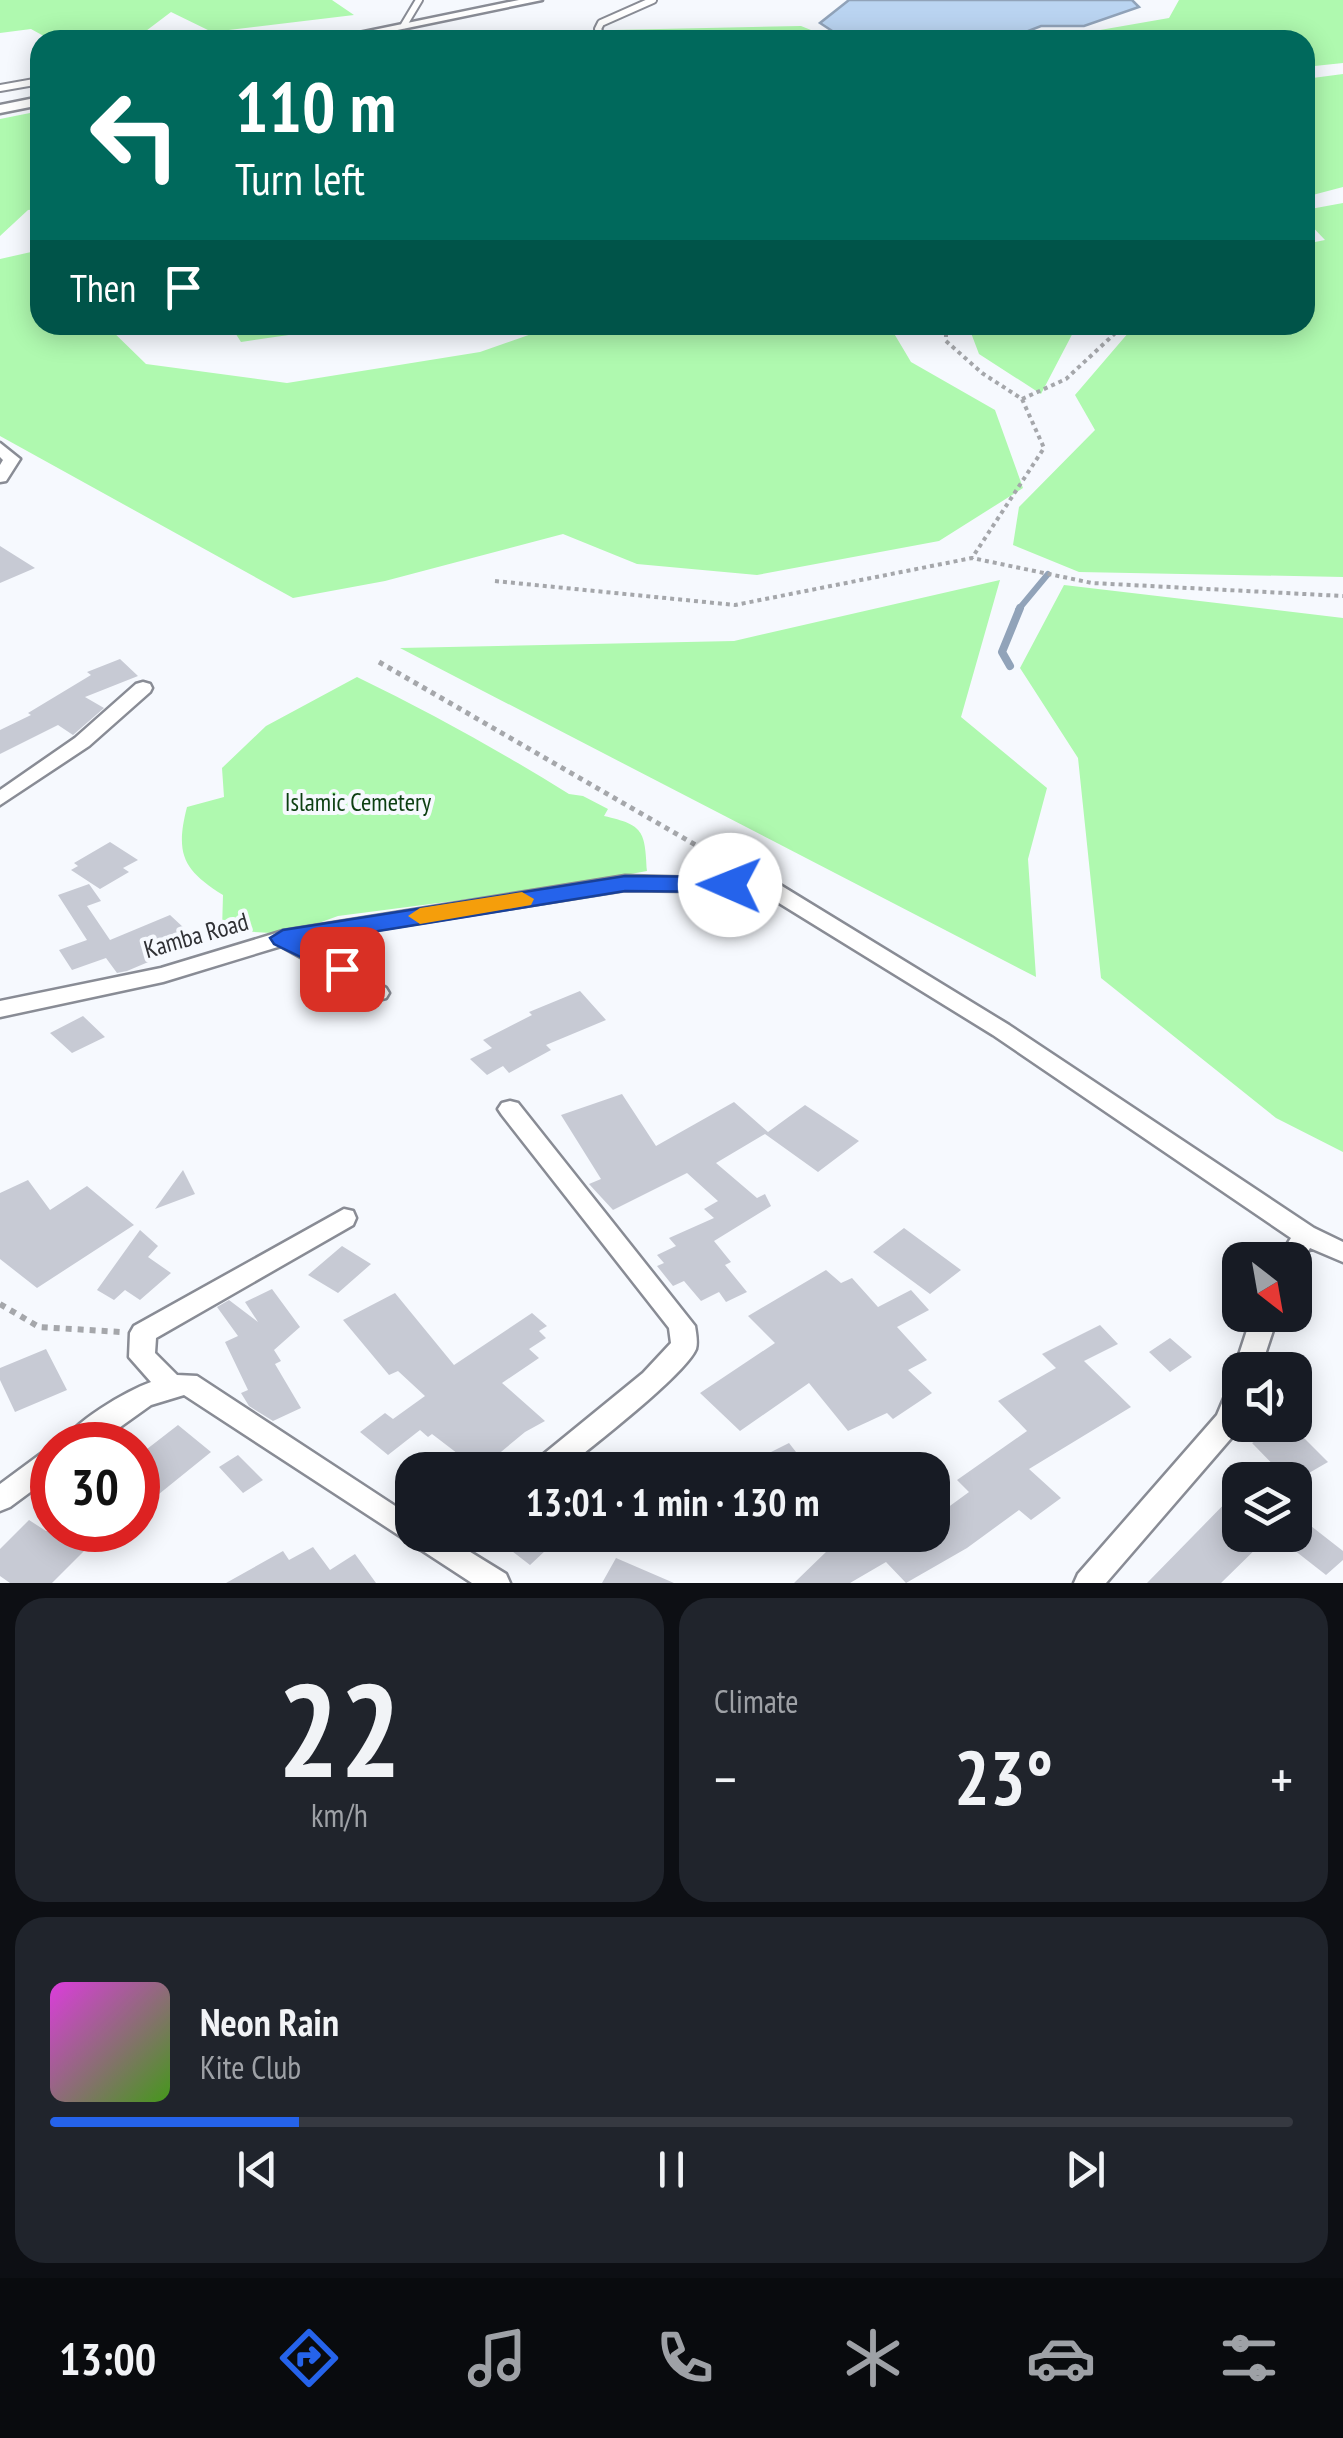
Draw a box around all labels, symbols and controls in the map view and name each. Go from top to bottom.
text: 110 m [235,61,396,151]
icon: left [70,70,200,200]
text: Turn left [235,149,365,207]
icon: arrive [156,260,211,315]
text: Then [70,263,136,312]
park label: Islamic Cemetery [285,786,432,818]
position arrow [678,833,782,937]
street label: Kamba Road [140,905,252,965]
pin [300,927,385,1012]
icon: arrive [315,942,370,997]
north arrow [1222,1242,1312,1332]
map controls [1222,1242,1312,1552]
button: sound [1222,1352,1312,1442]
speed limit sign: 30 [30,1422,160,1552]
button: layers [1222,1462,1312,1552]
text: 13:01 · 1 min · 130 m [526,1477,819,1526]
text: 22 [277,1645,402,1813]
text: Climate [714,1680,798,1722]
text: 23° [954,1729,1053,1826]
text: − [714,1743,737,1814]
text: + [1270,1743,1293,1814]
text: km/h [311,1794,368,1836]
text: Neon Rain [200,1997,339,2046]
text: Kite Club [200,2046,301,2088]
icon: previous [230,2142,285,2197]
icon: pause [644,2142,699,2197]
icon: next [1058,2142,1113,2197]
icon: directions [274,2323,344,2393]
icon: music [462,2323,532,2393]
icon: phone [650,2323,720,2393]
icon: climate [838,2323,908,2393]
icon: car [1026,2323,1096,2393]
icon: filters [1214,2323,1284,2393]
text: 13:00 [59,2329,156,2387]

